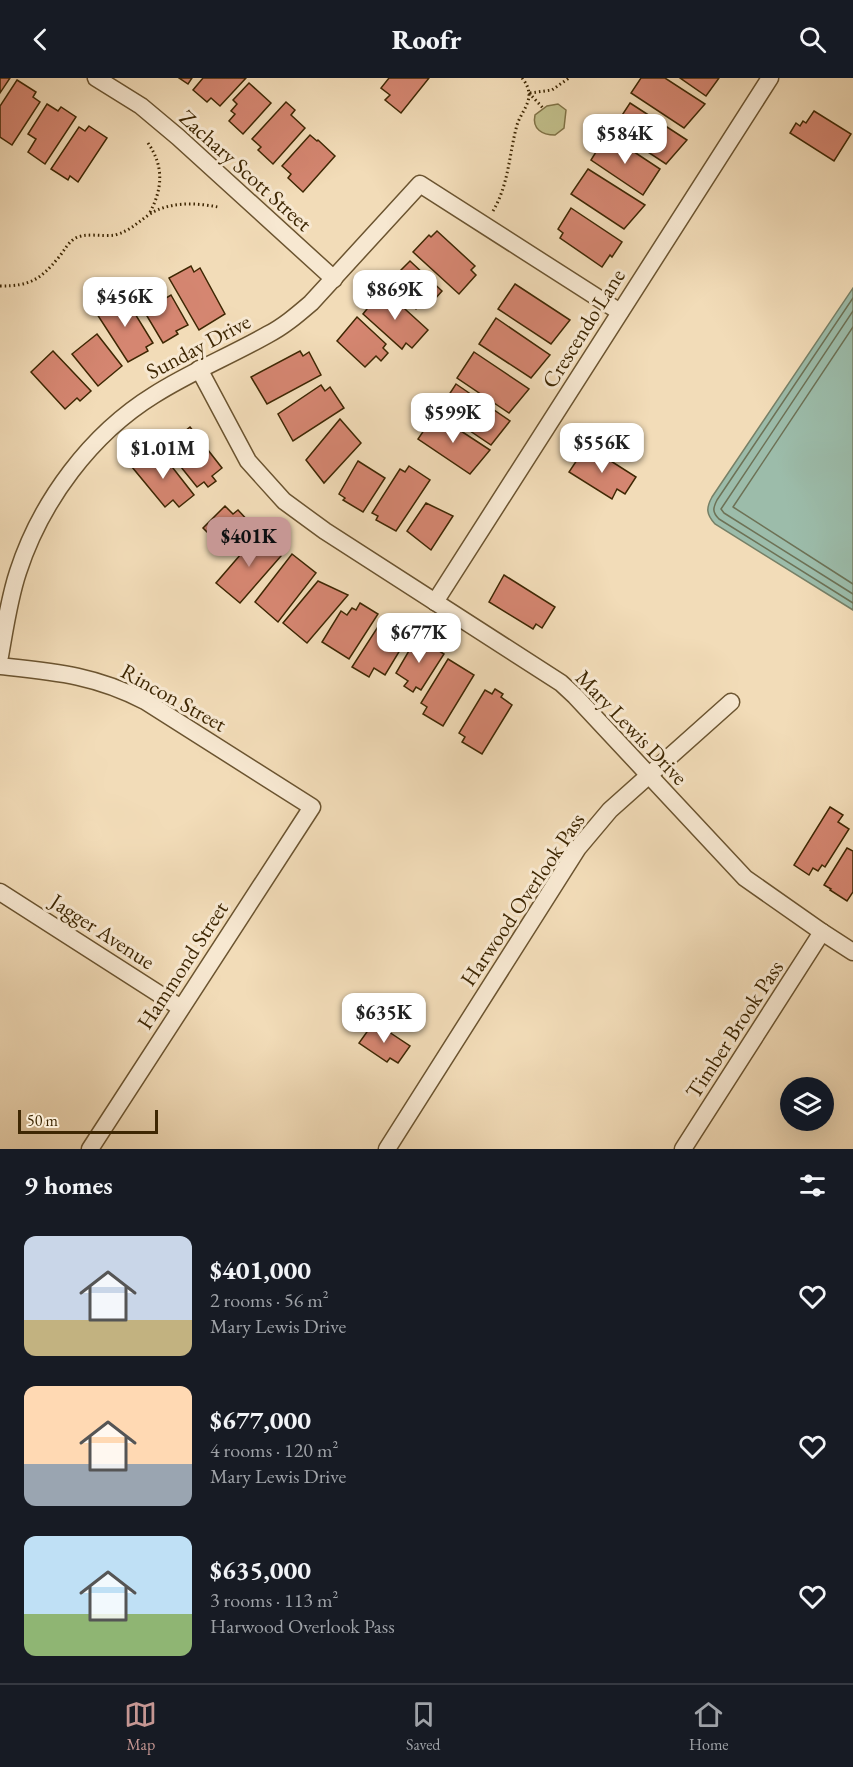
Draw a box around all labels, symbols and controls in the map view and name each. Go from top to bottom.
text: Roofr [392,22,461,57]
icon: back [24,23,57,56]
icon: search [796,23,829,56]
street label: Zachary Scott Street [173,103,318,238]
pin: $584K [583,114,667,165]
text: $584K [597,120,653,146]
street label: Crescendo Lane [535,263,632,393]
pin: $869K [353,270,437,321]
text: $869K [367,276,423,302]
pin: $456K [83,277,167,328]
text: $456K [97,283,153,309]
street label: Sunday Drive [141,307,256,386]
pin: $599K [411,393,495,444]
text: $599K [425,399,481,425]
pin: $556K [560,423,644,474]
pin: $1.01M [114,429,212,480]
text: $556K [574,429,630,455]
text: $1.01M [131,435,195,461]
pin: $401K [207,517,291,568]
text: $401K [221,523,277,549]
pin: $677K [377,613,461,664]
text: $677K [391,619,447,645]
street label: Rincon Street [116,657,232,738]
street label: Mary Lewis Drive [569,663,694,792]
street label: Harwood Overlook Pass [454,807,591,992]
street label: Jagger Avenue [43,886,161,976]
street label: Hammond Street [130,896,235,1035]
street label: Timber Brook Pass [679,955,790,1104]
pin: $635K [342,993,426,1044]
text: $635K [356,999,412,1025]
map controls [780,1077,834,1131]
button: layers [780,1077,834,1131]
scale bar [18,1107,158,1134]
text: 50 m [27,1110,58,1131]
text: 9 homes [24,1168,113,1202]
icon: filters [796,1169,829,1202]
text: $401,000 [210,1253,311,1287]
icon: home [72,1260,144,1332]
icon: heart [796,1280,829,1313]
text: 2 rooms · 56 m² [210,1287,329,1313]
text: Mary Lewis Drive [210,1313,346,1339]
text: $677,000 [210,1403,311,1437]
icon: home [72,1410,144,1482]
icon: heart [796,1430,829,1463]
text: 4 rooms · 120 m² [210,1437,338,1463]
text: Mary Lewis Drive [210,1463,346,1489]
text: $635,000 [210,1553,311,1587]
icon: home [72,1560,144,1632]
icon: heart [796,1580,829,1613]
text: 3 rooms · 113 m² [210,1587,338,1613]
text: Harwood Overlook Pass [210,1613,395,1639]
tab: Map [124,1698,157,1755]
tab: Saved [406,1698,440,1755]
tab: Home [689,1698,729,1755]

